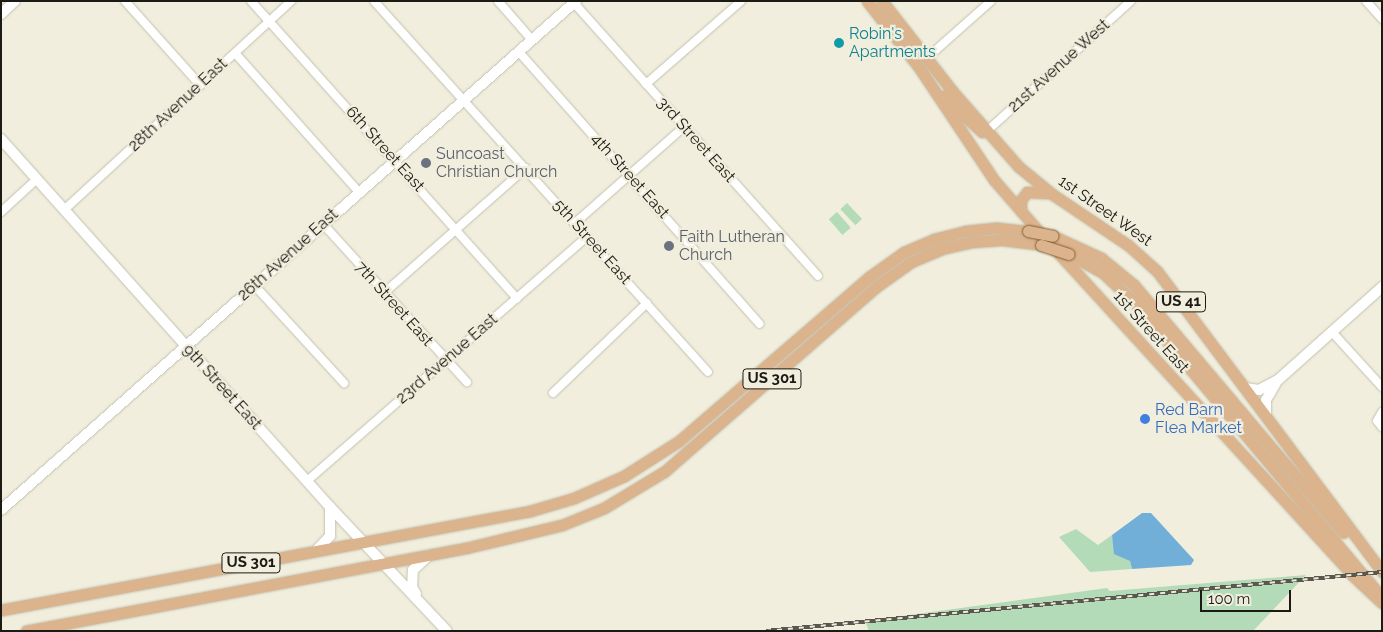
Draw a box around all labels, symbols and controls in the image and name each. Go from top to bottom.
street label: 21st Avenue West [1004,15,1114,117]
place label: Robin's Apartments [849,24,936,62]
marker: Robin's Apartments [833,37,845,49]
street label: 28th Avenue East [125,54,231,156]
street label: 3rd Street East [653,93,739,187]
street label: 6th Street East [342,102,428,196]
street label: 4th Street East [587,130,673,222]
place label: Suncoast Christian Church [436,144,557,182]
marker: Suncoast Christian Church [420,157,432,169]
street label: 1st Street West [1054,171,1156,251]
street label: 5th Street East [549,196,635,288]
street label: 26th Avenue East [234,205,342,305]
place label: Faith Lutheran Church [679,227,785,265]
marker: Faith Lutheran Church [663,240,675,252]
street label: 7th Street East [351,258,437,350]
street label: 1st Street East [1109,287,1193,377]
road number: US 41 [1155,290,1207,314]
street label: 23rd Avenue East [392,310,502,408]
street label: 9th Street East [179,340,265,434]
road number: US 301 [742,366,802,392]
place label: Red Barn Flea Market [1155,400,1242,438]
marker: Red Barn Flea Market [1139,413,1151,425]
road number: US 301 [221,550,281,576]
scale bar [1203,580,1294,612]
text: 100 m [1208,590,1250,608]

